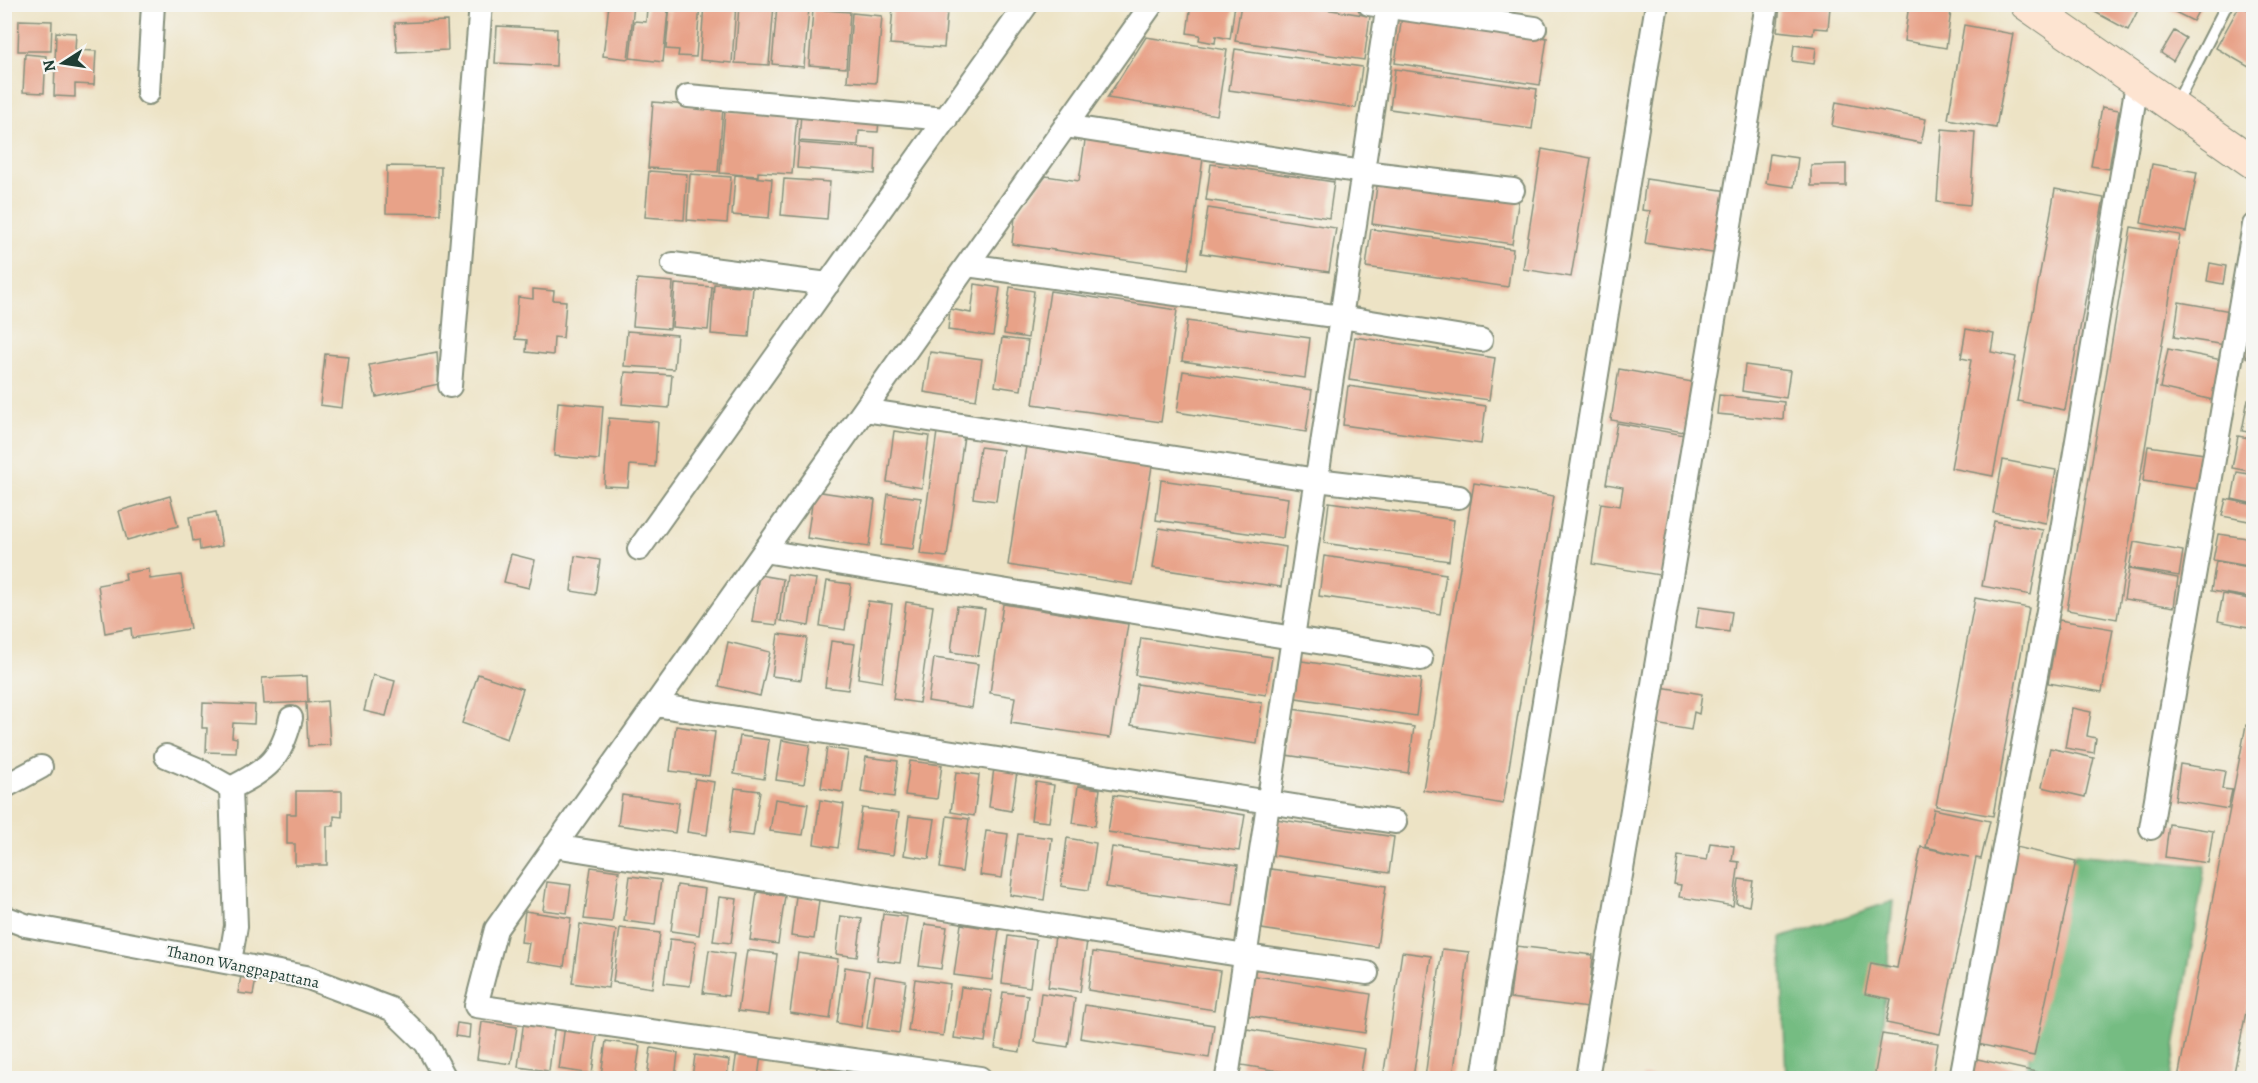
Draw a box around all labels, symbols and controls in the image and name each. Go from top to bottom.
north arrow [33,33,93,93]
text: N [37,58,61,74]
street label: Thanon Wangpapattana [164,940,322,994]

